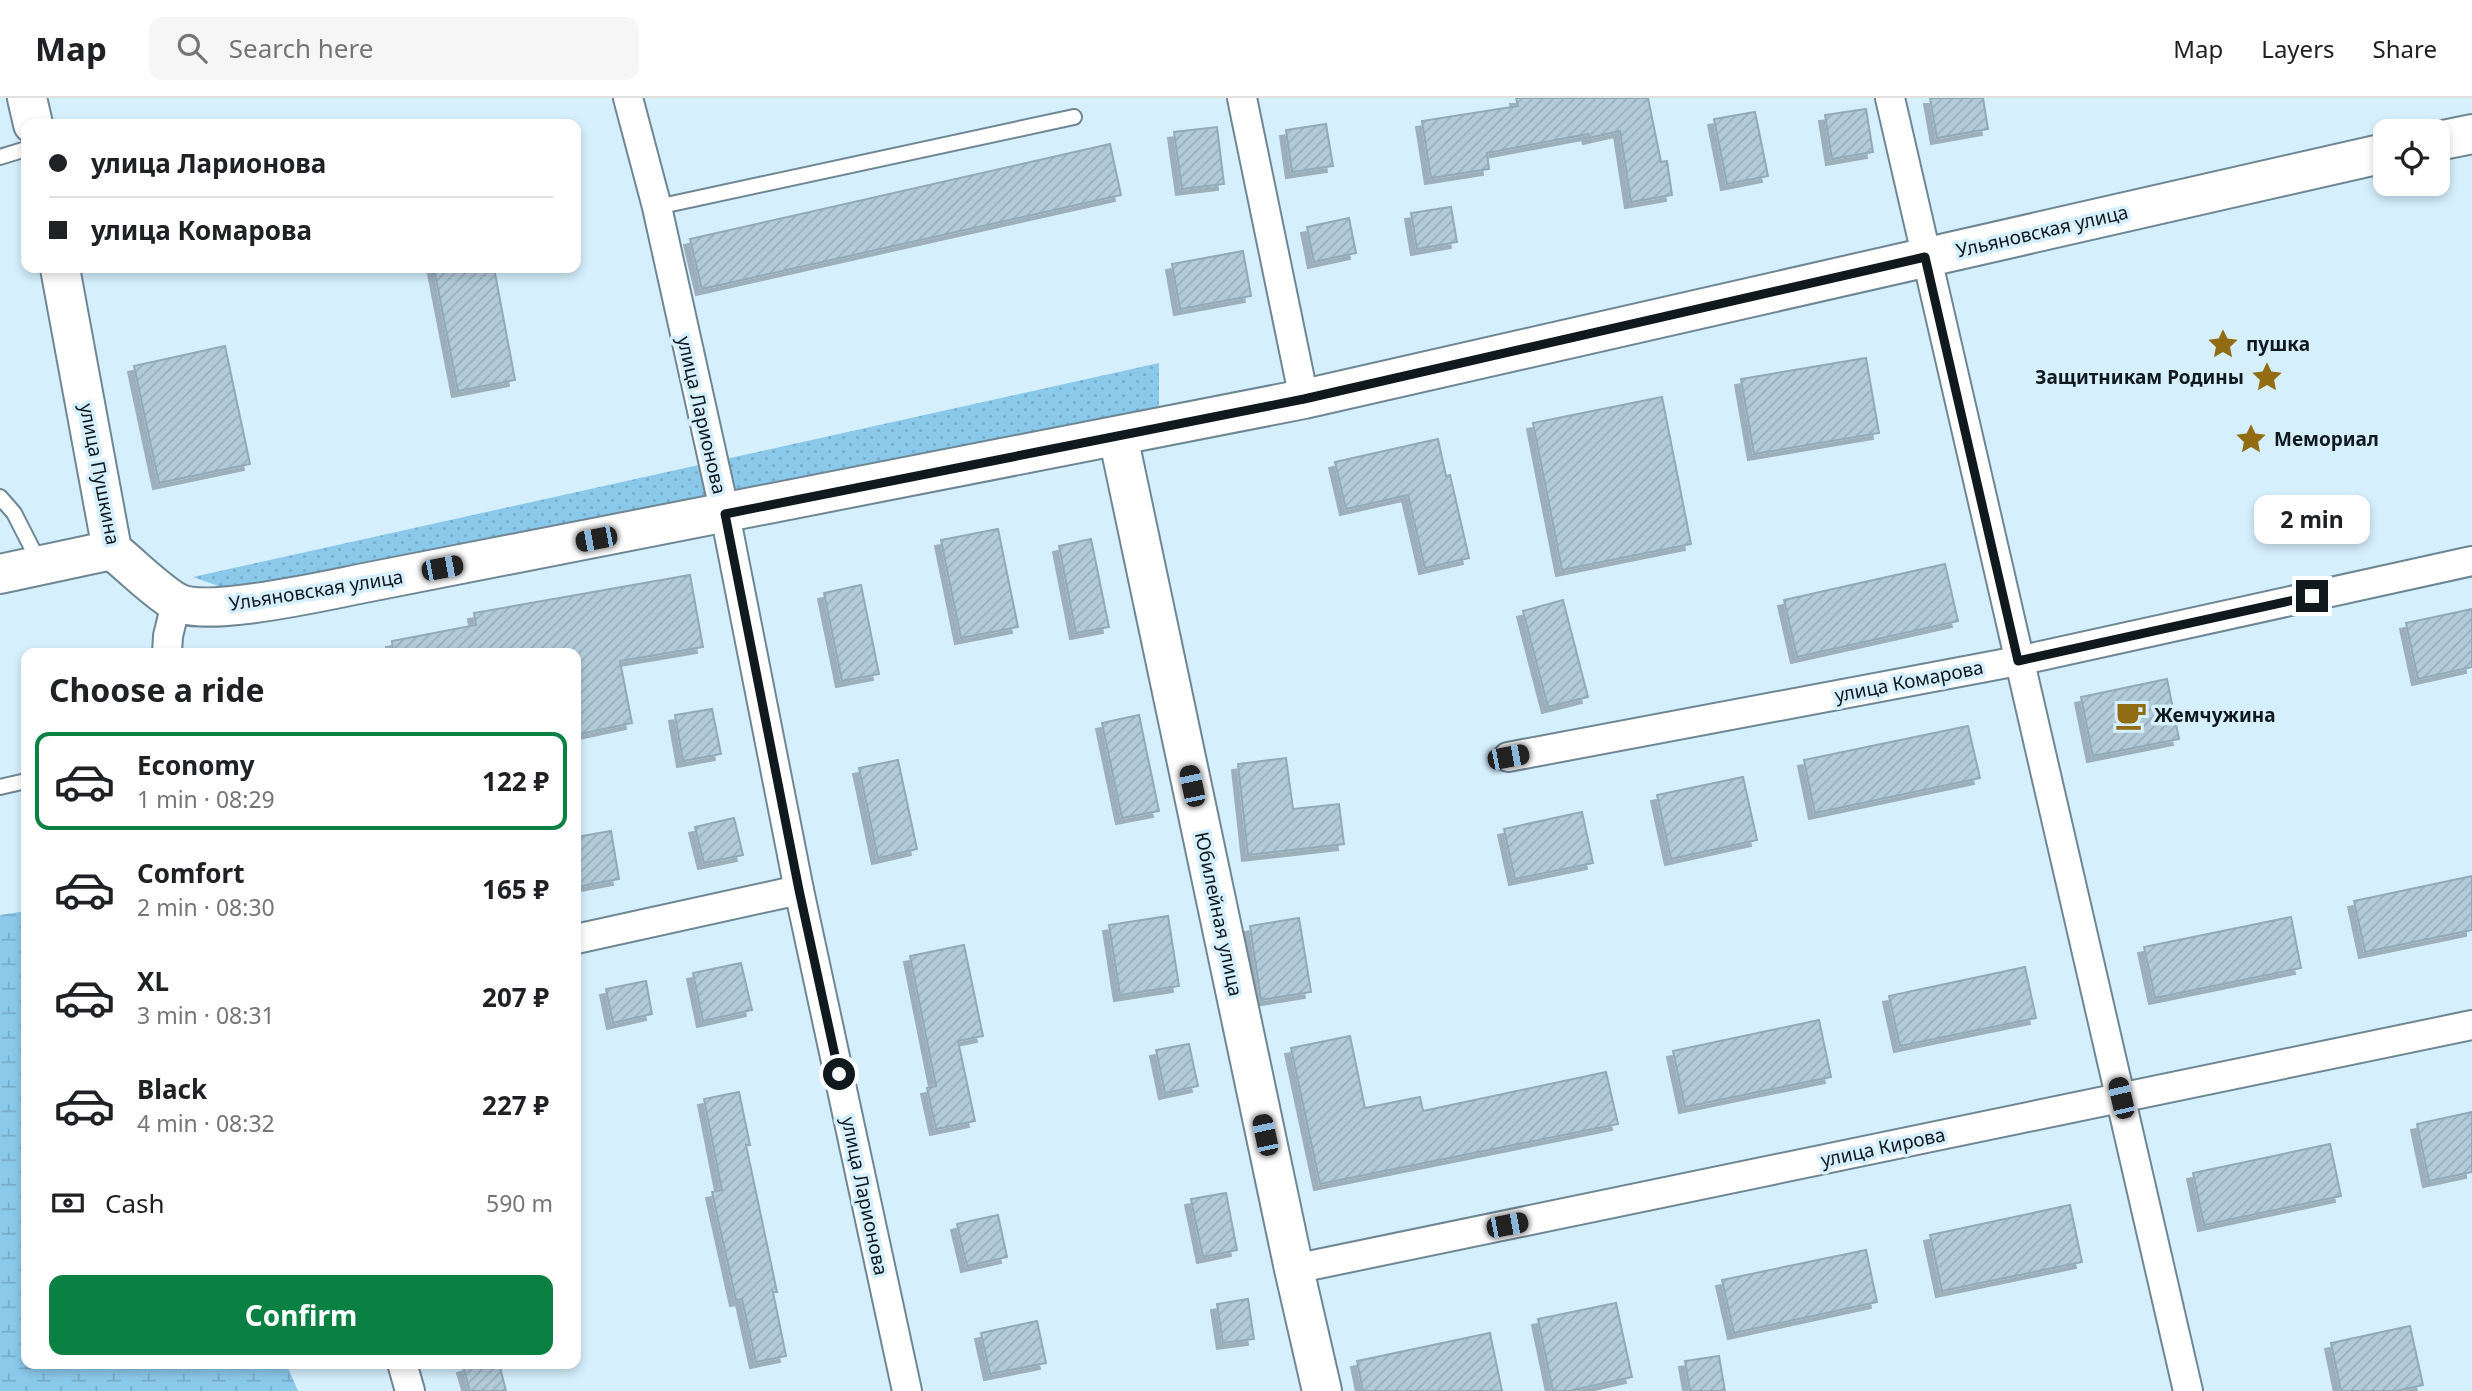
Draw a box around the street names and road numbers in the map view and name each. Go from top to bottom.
street label: Ульяновская улица [1953,199,2131,263]
street label: улица Ларионова [671,333,733,497]
street label: улица Пушкина [74,401,126,547]
street label: Ульяновская улица [227,563,405,617]
street label: улица Комарова [1832,654,1986,708]
street label: Юбилейная улица [1189,829,1249,999]
street label: улица Ларионова [835,1114,895,1278]
street label: улица Кирова [1818,1121,1948,1173]

